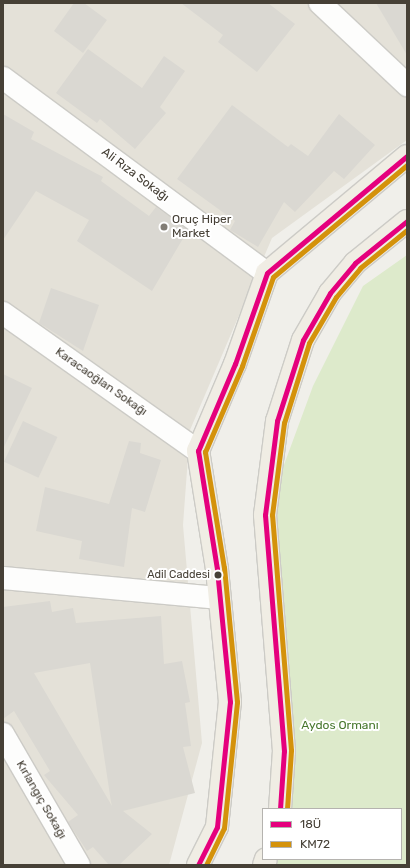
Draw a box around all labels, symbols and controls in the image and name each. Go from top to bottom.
street label: Ali Rıza Sokağı [99,145,171,205]
place label: Oruç Hiper Market [172,213,231,241]
marker: Oruç Hiper Market [159,222,169,232]
street label: Karacaoğlan Sokağı [52,345,150,419]
place label: Adil Caddesi [147,568,210,582]
marker: Adil Caddesi [213,570,223,580]
park label: Aydos Ormanı [301,719,379,733]
street label: Kırlangıç Sokağı [13,758,69,842]
legend [262,808,402,860]
text: 18Ü [300,817,321,831]
text: KM72 [300,837,330,851]

